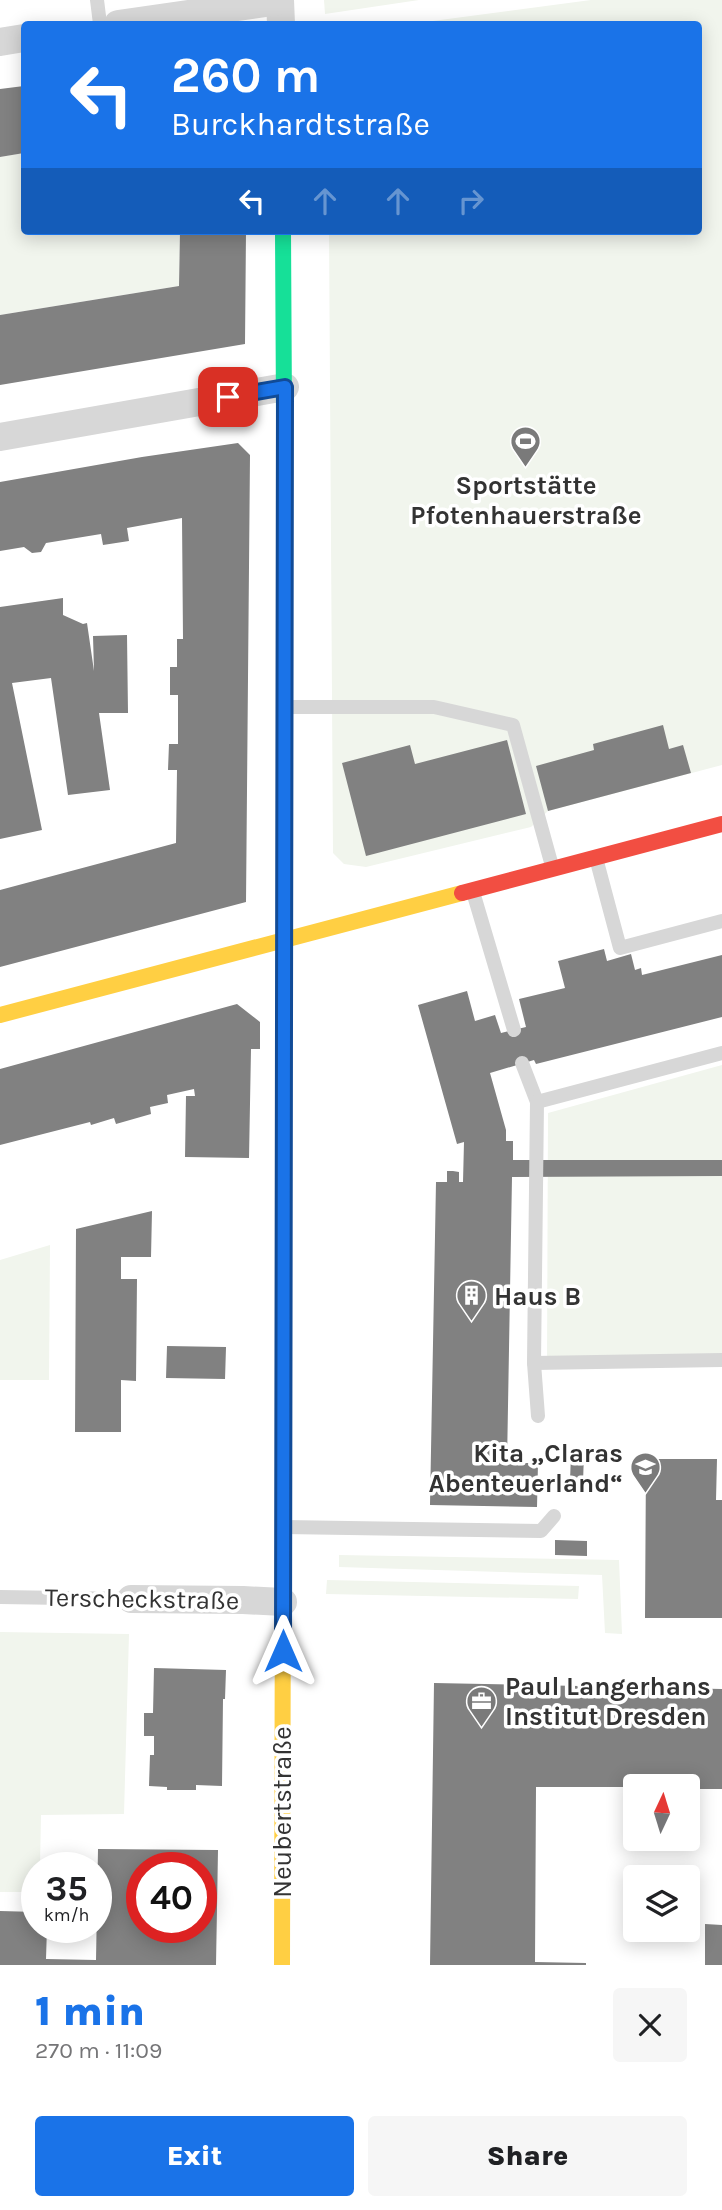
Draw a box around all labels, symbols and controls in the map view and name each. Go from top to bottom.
text: 260 m [171,47,320,104]
icon: left [56,49,147,140]
text: Burckhardtstraße [171,106,430,143]
icon: left [233,182,271,220]
icon: ahead [306,182,344,220]
icon: ahead [379,182,417,220]
icon: right [452,182,490,220]
pin [198,367,258,427]
icon: arrive [209,378,247,416]
sports icon: Sportstätte Pfotenhauerstraße [509,425,543,469]
place label: Sportstätte Pfotenhauerstraße [410,470,642,531]
building icon: Haus B [454,1279,488,1323]
place label: Haus B [494,1281,581,1312]
place label: Kita „Claras Abenteuerland“ [428,1438,623,1499]
school or university icon: Kita „Claras Abenteuerland“ [629,1451,663,1495]
street label: Terscheckstraße [45,1582,239,1616]
position arrow [246,1614,320,1688]
place label: Paul Langerhans Institut Dresden [505,1671,711,1732]
office icon: Paul Langerhans Institut Dresden [465,1684,499,1728]
street label: Neubertstraße [267,1726,298,1898]
north arrow [623,1774,700,1852]
map controls [623,1774,700,1942]
speed limit sign: 40 [126,1852,217,1943]
button: layers [623,1865,700,1942]
text: 35 [45,1868,88,1909]
text: km/h [44,1904,89,1926]
text: 1 min [35,1986,145,2036]
button: close [613,1988,687,2062]
text: 270 m · 11:09 [35,2037,162,2064]
button: Exit [35,2116,354,2196]
button: Share [368,2116,687,2196]

